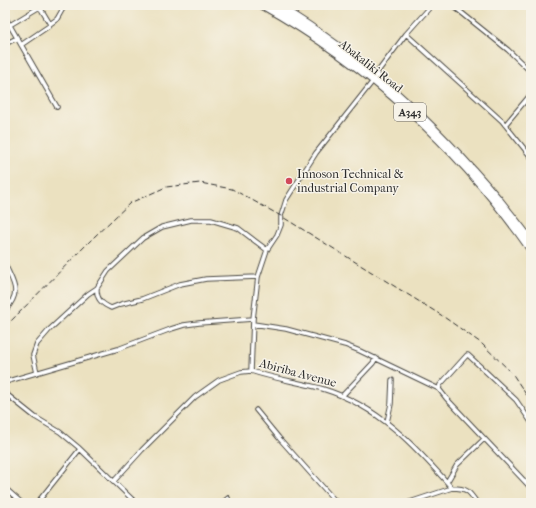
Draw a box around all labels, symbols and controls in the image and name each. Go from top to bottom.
street label: Abakaliki Road [335,36,406,96]
road number: A343 [394,103,426,121]
place label: Innoson Technical & industrial Company [297,167,404,195]
marker: Innoson Technical & industrial Company [284,176,294,186]
street label: Abiriba Avenue [257,356,338,390]

